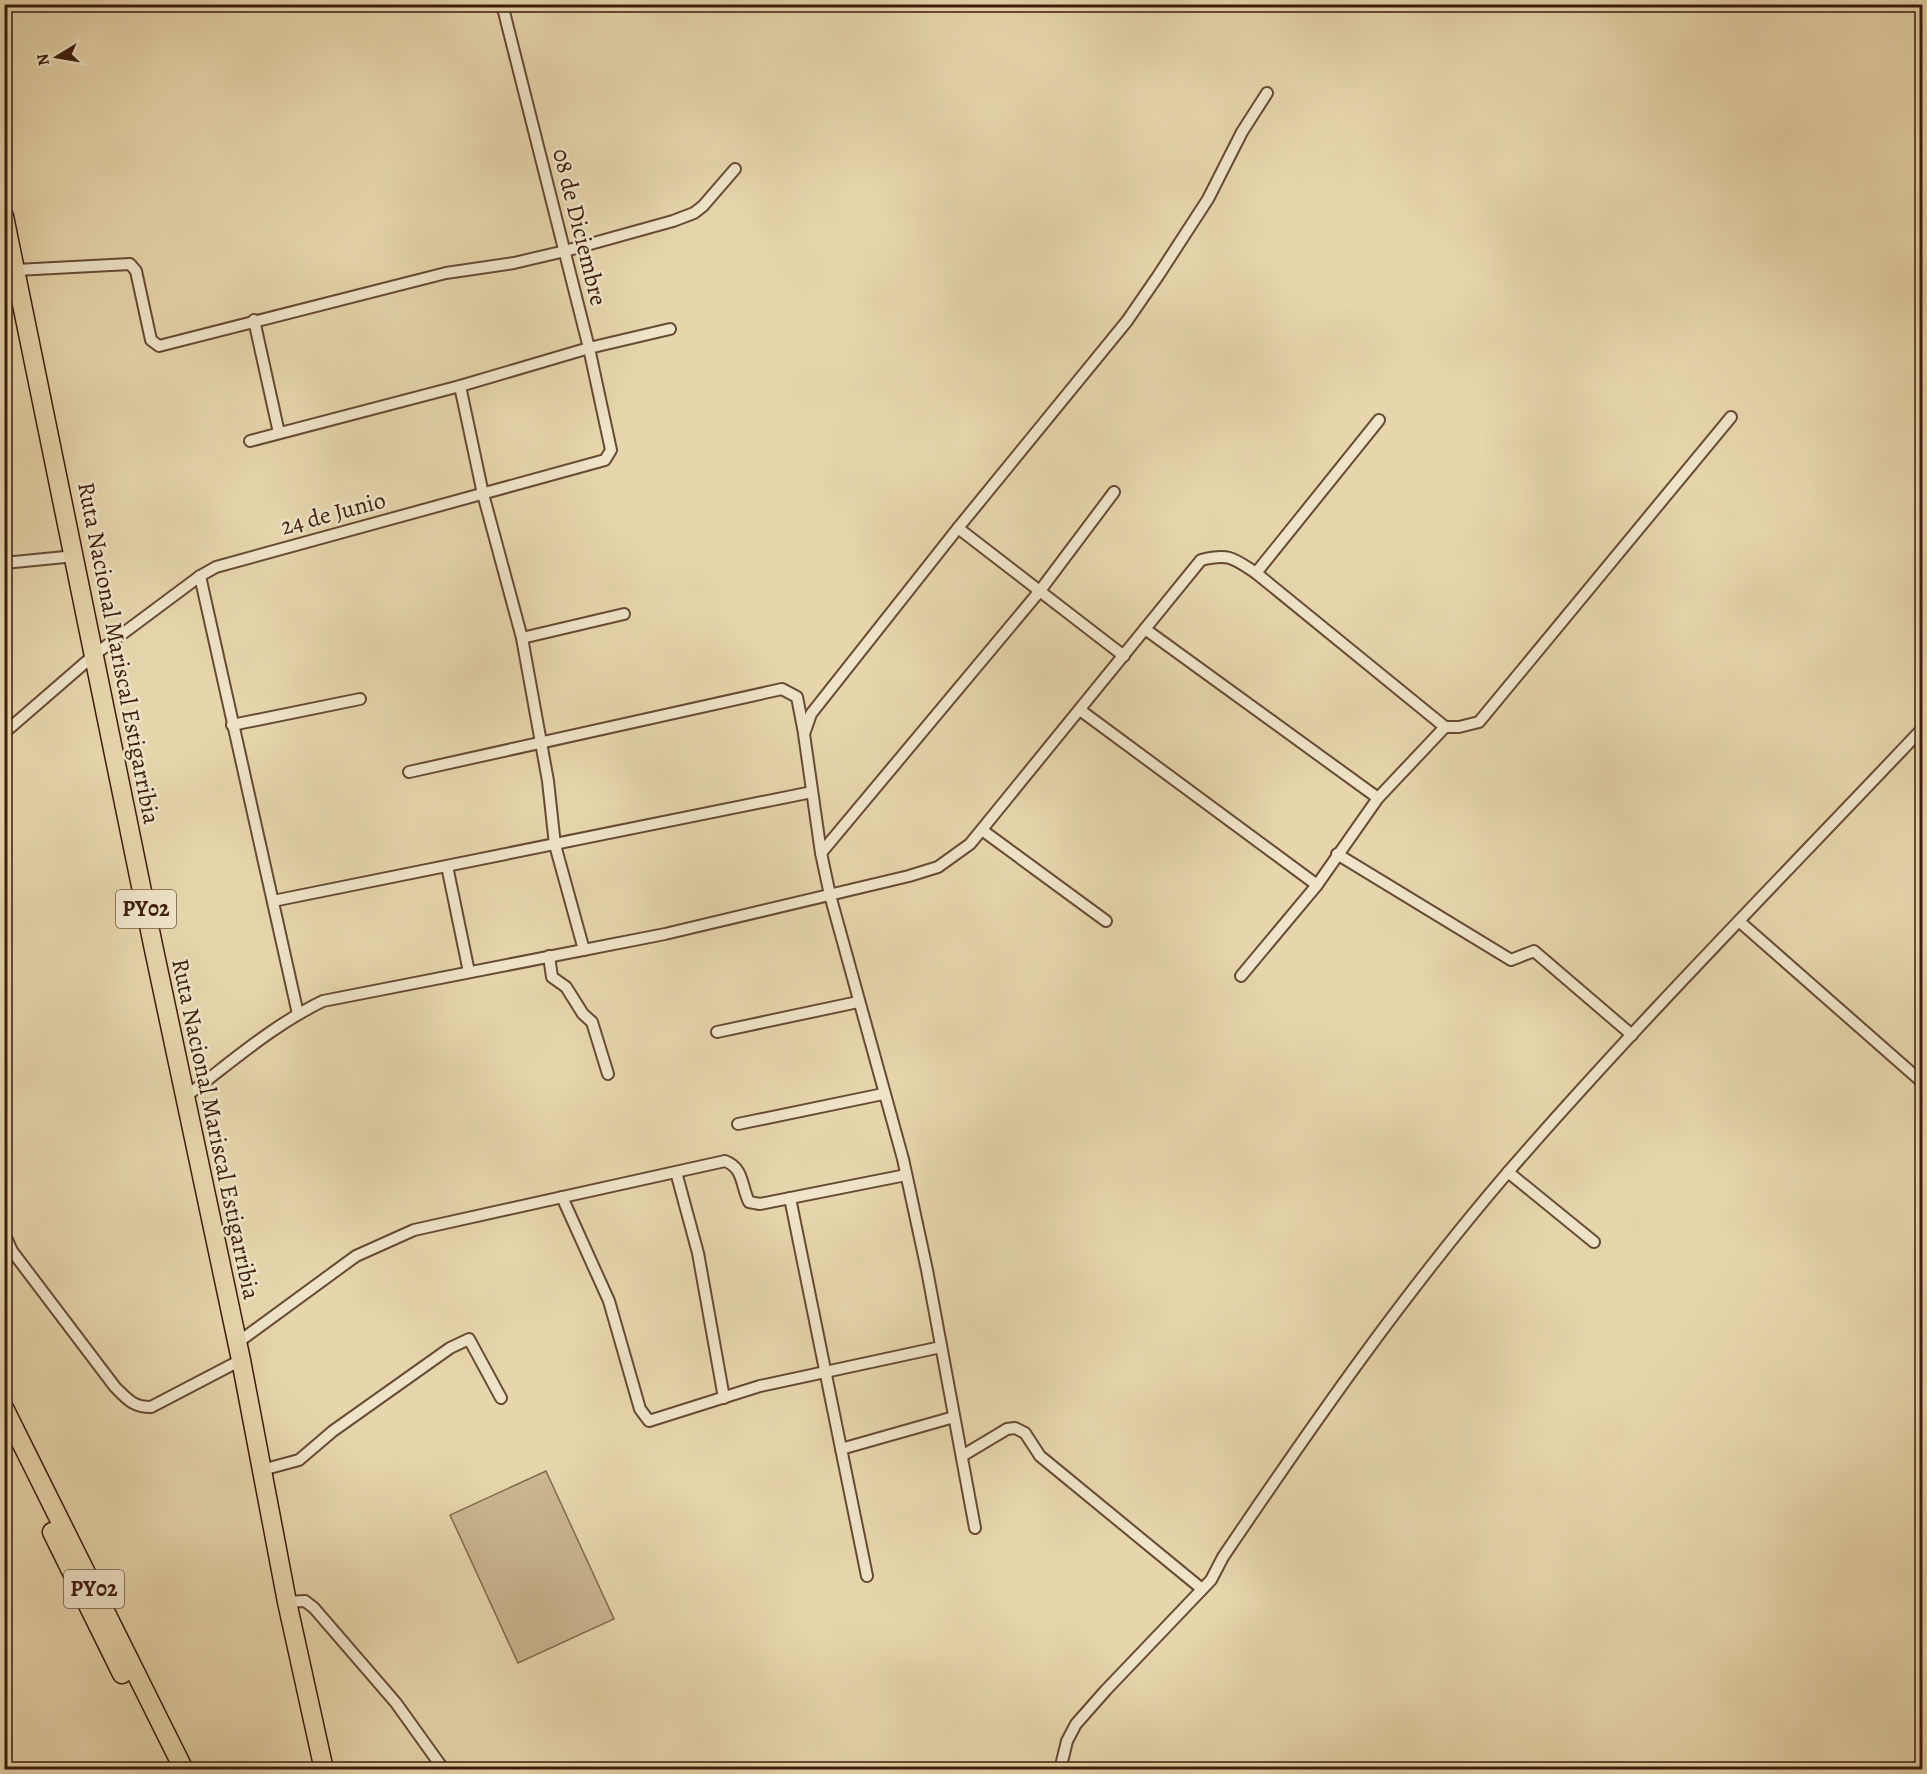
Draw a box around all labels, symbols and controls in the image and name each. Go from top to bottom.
north arrow [27,27,87,87]
text: N [31,52,55,67]
street label: 08 de Diciembre [545,145,615,309]
street label: Ruta Nacional Mariscal Estigarribia [70,479,168,828]
street label: 24 de Junio [277,484,389,542]
road number: PY02 [116,890,176,928]
street label: Ruta Nacional Mariscal Estigarribia [164,956,268,1303]
road number: PY02 [64,1570,124,1608]

